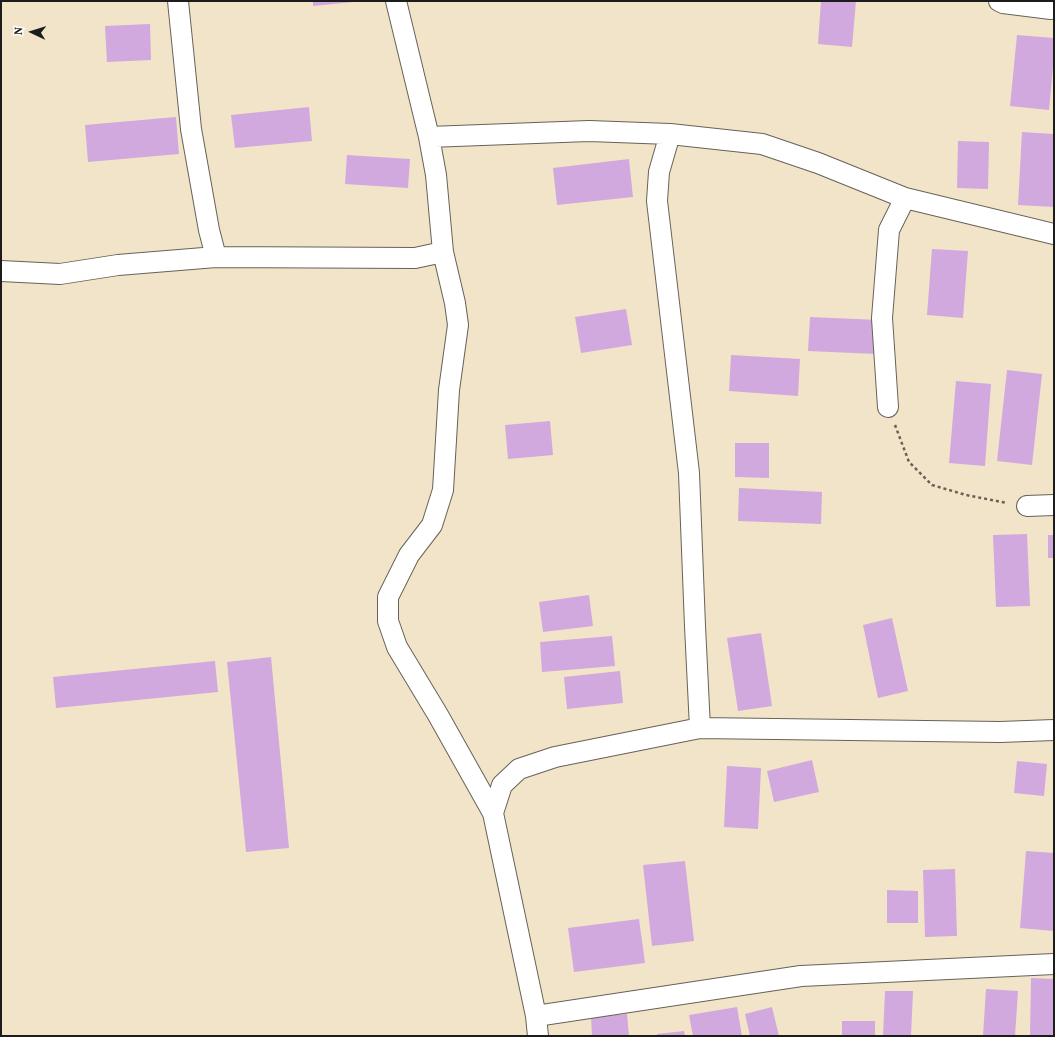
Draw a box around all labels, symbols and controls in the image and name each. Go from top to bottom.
north arrow [12,12,52,52]
text: N [12,27,27,36]

